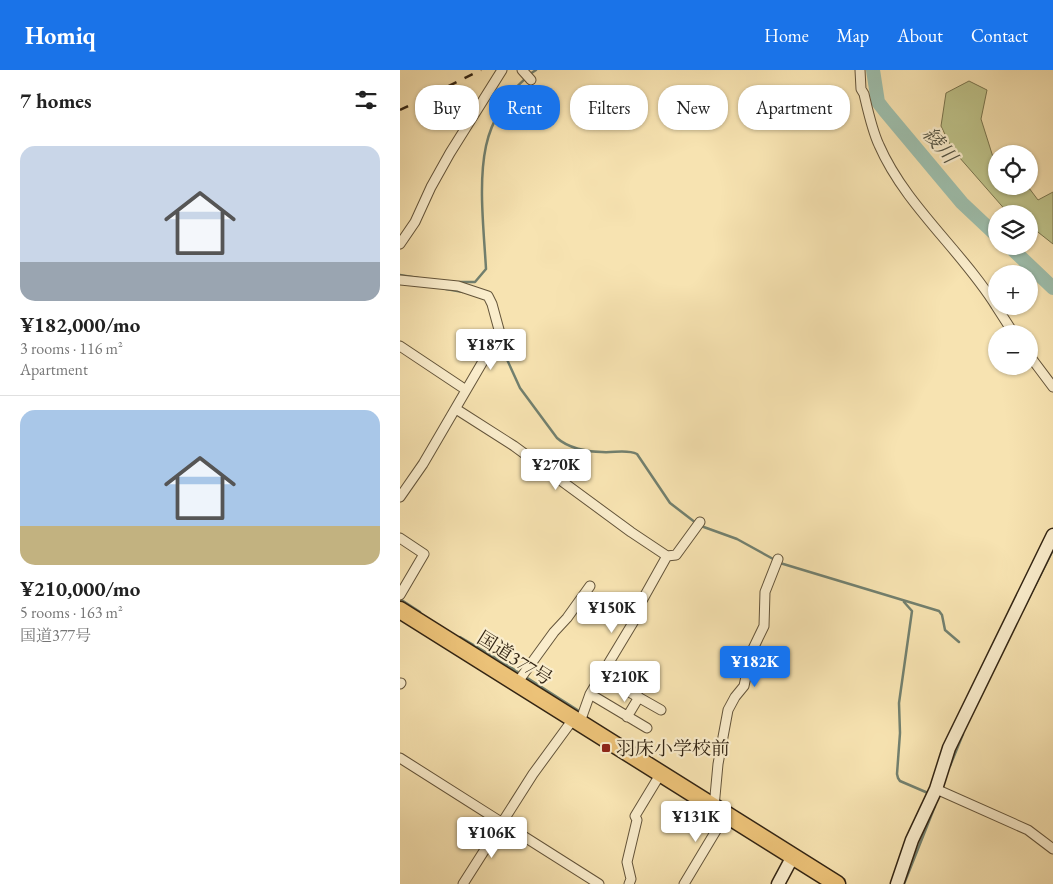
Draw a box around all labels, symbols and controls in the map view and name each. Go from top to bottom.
text: Homiq [25,20,96,51]
text: Home [764,24,809,47]
text: Map [837,24,869,47]
text: About [897,24,943,47]
text: Contact [971,24,1028,47]
chip: Buy [415,85,479,130]
chip: Rent [489,85,560,130]
chip: Filters [570,85,648,130]
chip: New [658,85,728,130]
chip: Apartment [738,85,850,130]
icon: filters [352,86,380,114]
text: 7 homes [20,87,92,114]
water label: 綾川 [917,121,964,170]
map controls [988,145,1038,375]
button: locate [988,145,1038,195]
icon: home [155,178,245,268]
button: layers [988,205,1038,255]
button: + [988,265,1038,315]
text: ¥182,000/mo [20,311,140,338]
button: − [988,325,1038,375]
pin: ¥187K [456,328,526,371]
text: ¥187K [467,334,515,355]
text: 3 rooms · 116 m² [20,338,123,359]
text: Apartment [20,359,88,380]
icon: home [155,443,245,533]
pin: ¥270K [521,448,591,491]
text: ¥270K [532,454,580,475]
text: ¥210,000/mo [20,575,140,602]
pin: ¥150K [577,592,647,634]
text: ¥150K [588,597,636,618]
text: 5 rooms · 163 m² [20,602,123,623]
text: 国道377号 [20,625,91,646]
street label: 国道377号 [473,625,557,691]
pin: ¥182K [720,646,790,688]
text: ¥182K [731,651,779,672]
pin: ¥210K [590,660,660,703]
text: ¥210K [601,666,649,687]
place label: 羽床小学校前 [616,736,730,761]
marker: 羽床小学校前 [600,742,612,754]
pin: ¥131K [661,800,731,843]
text: ¥131K [672,806,720,827]
pin: ¥106K [457,816,527,859]
text: ¥106K [468,822,516,843]

